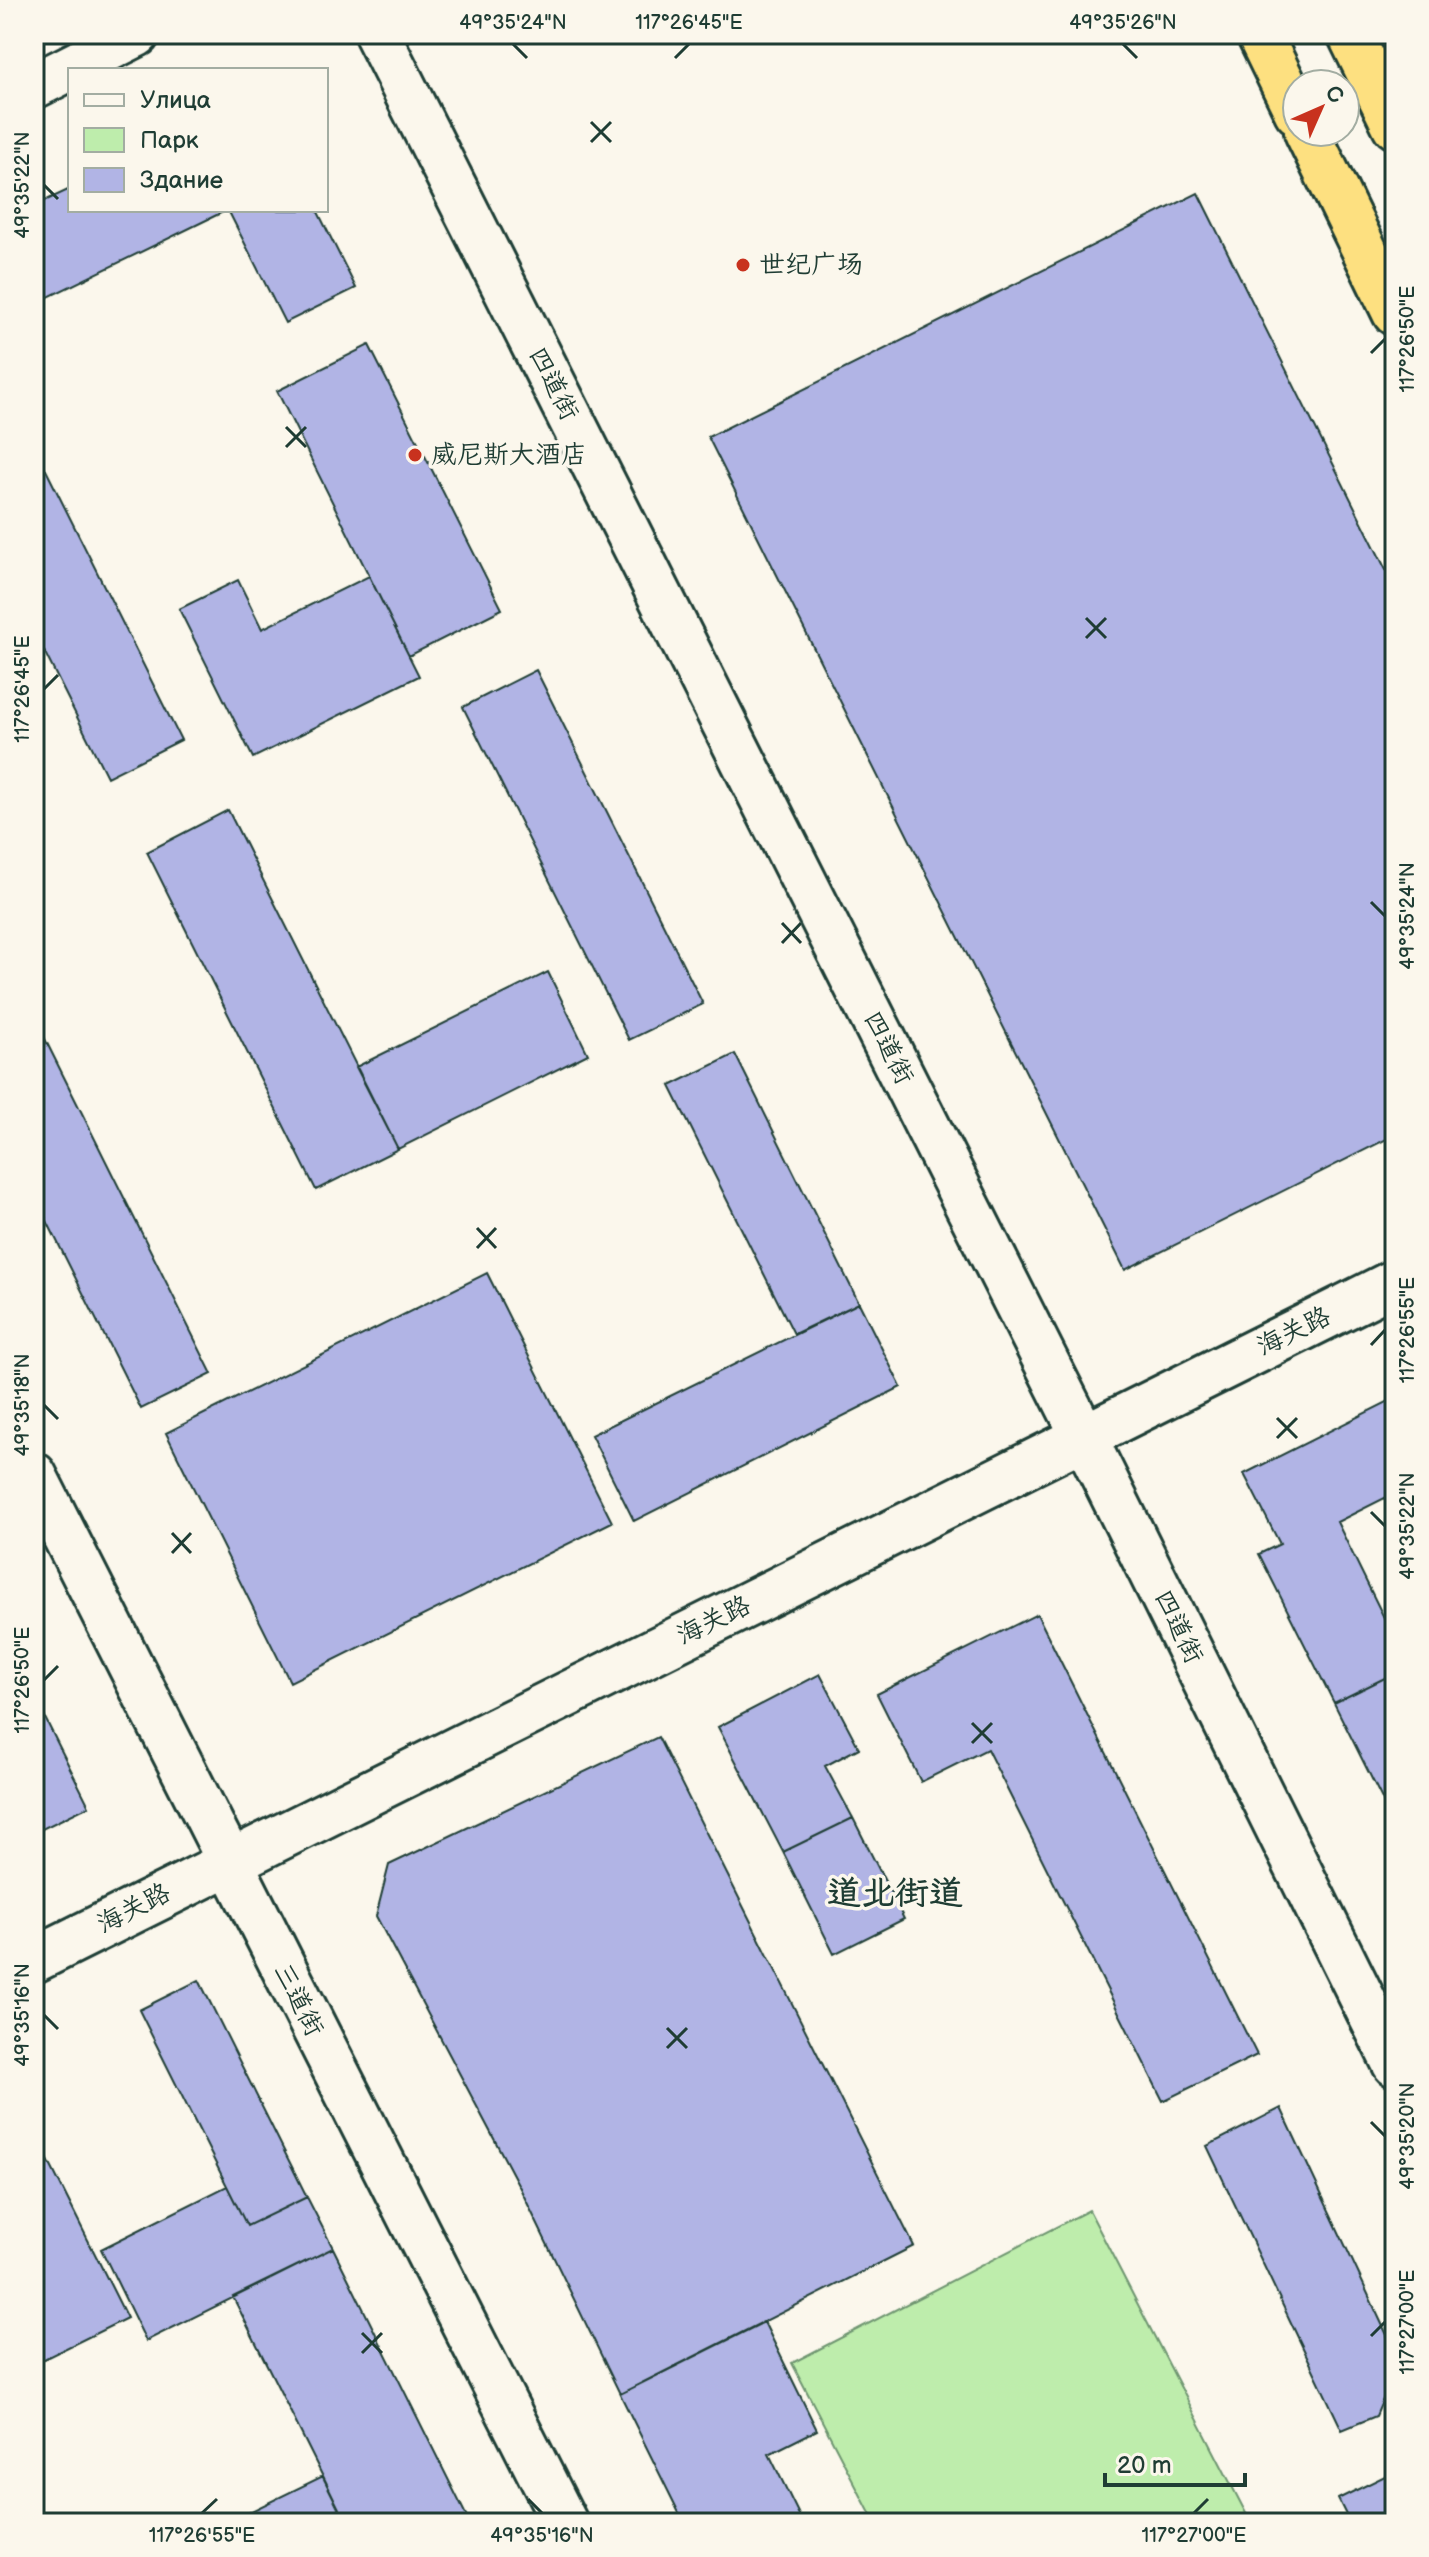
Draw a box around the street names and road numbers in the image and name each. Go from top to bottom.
street label: 四道街 [521,342,585,426]
street label: 四道街 [856,1006,920,1090]
street label: 海关路 [1252,1301,1336,1363]
street label: 四道街 [1147,1585,1209,1669]
street label: 海关路 [672,1590,756,1652]
street label: 海关路 [92,1877,176,1941]
street label: 三道街 [266,1958,330,2042]

